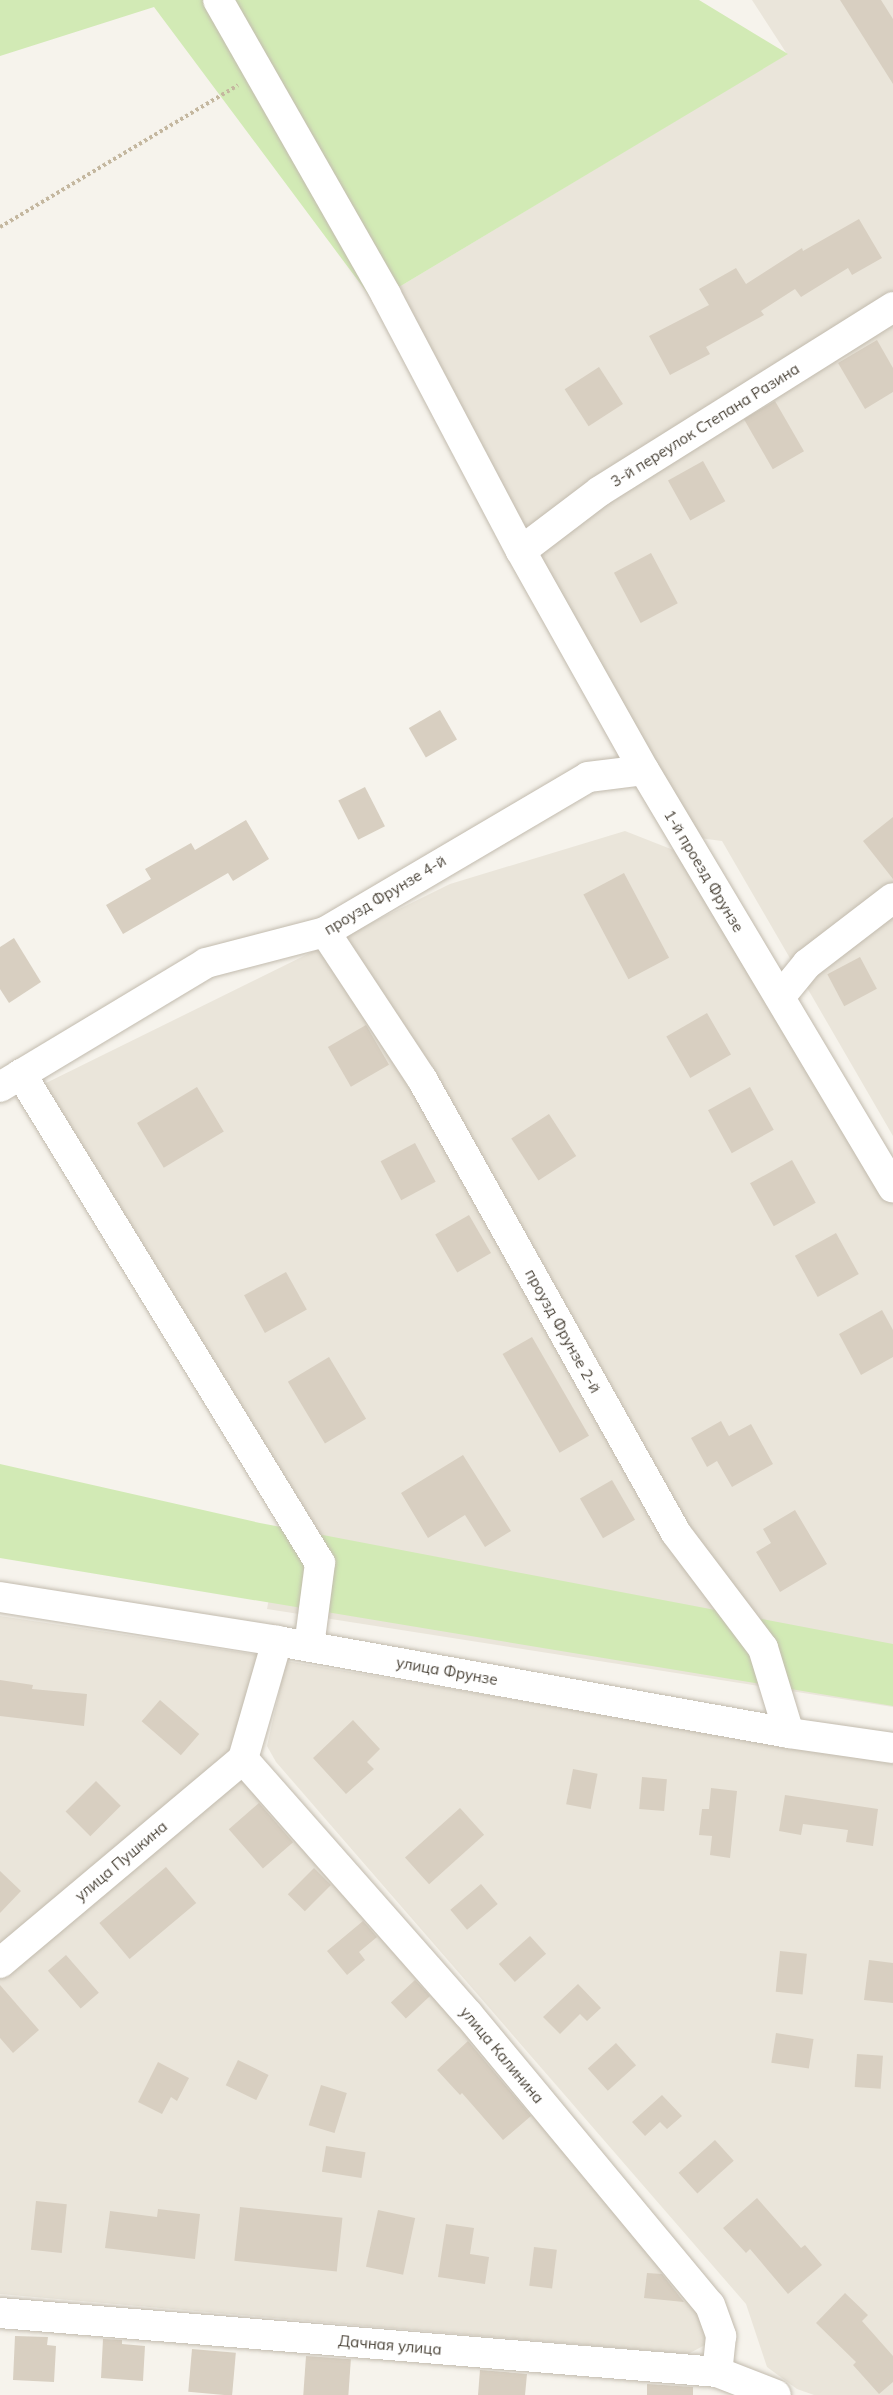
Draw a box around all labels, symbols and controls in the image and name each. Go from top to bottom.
street label: 3-й переулок Степана Разина [607,359,803,491]
street label: 1-й проезд Фрунзе [660,807,748,935]
street label: проузд Фрунзе 4-й [321,852,449,938]
street label: проузд Фрунзе 2-й [521,1266,605,1396]
street label: улица Фрунзе [395,1653,499,1689]
street label: улица Пушкина [71,1817,171,1905]
street label: улица Калинина [456,2003,548,2107]
street label: Дачная улица [338,2332,442,2358]

